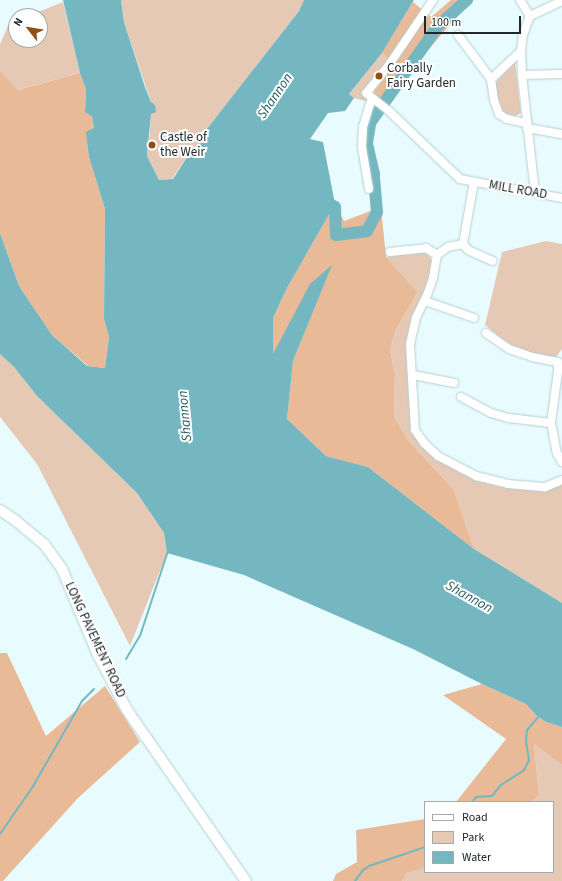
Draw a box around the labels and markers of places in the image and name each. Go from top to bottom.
place label: Corbally Fairy Garden [387,61,456,92]
marker: Corbally Fairy Garden [374,71,384,81]
place label: Castle of the Weir [160,130,207,161]
marker: Castle of the Weir [147,140,157,150]

